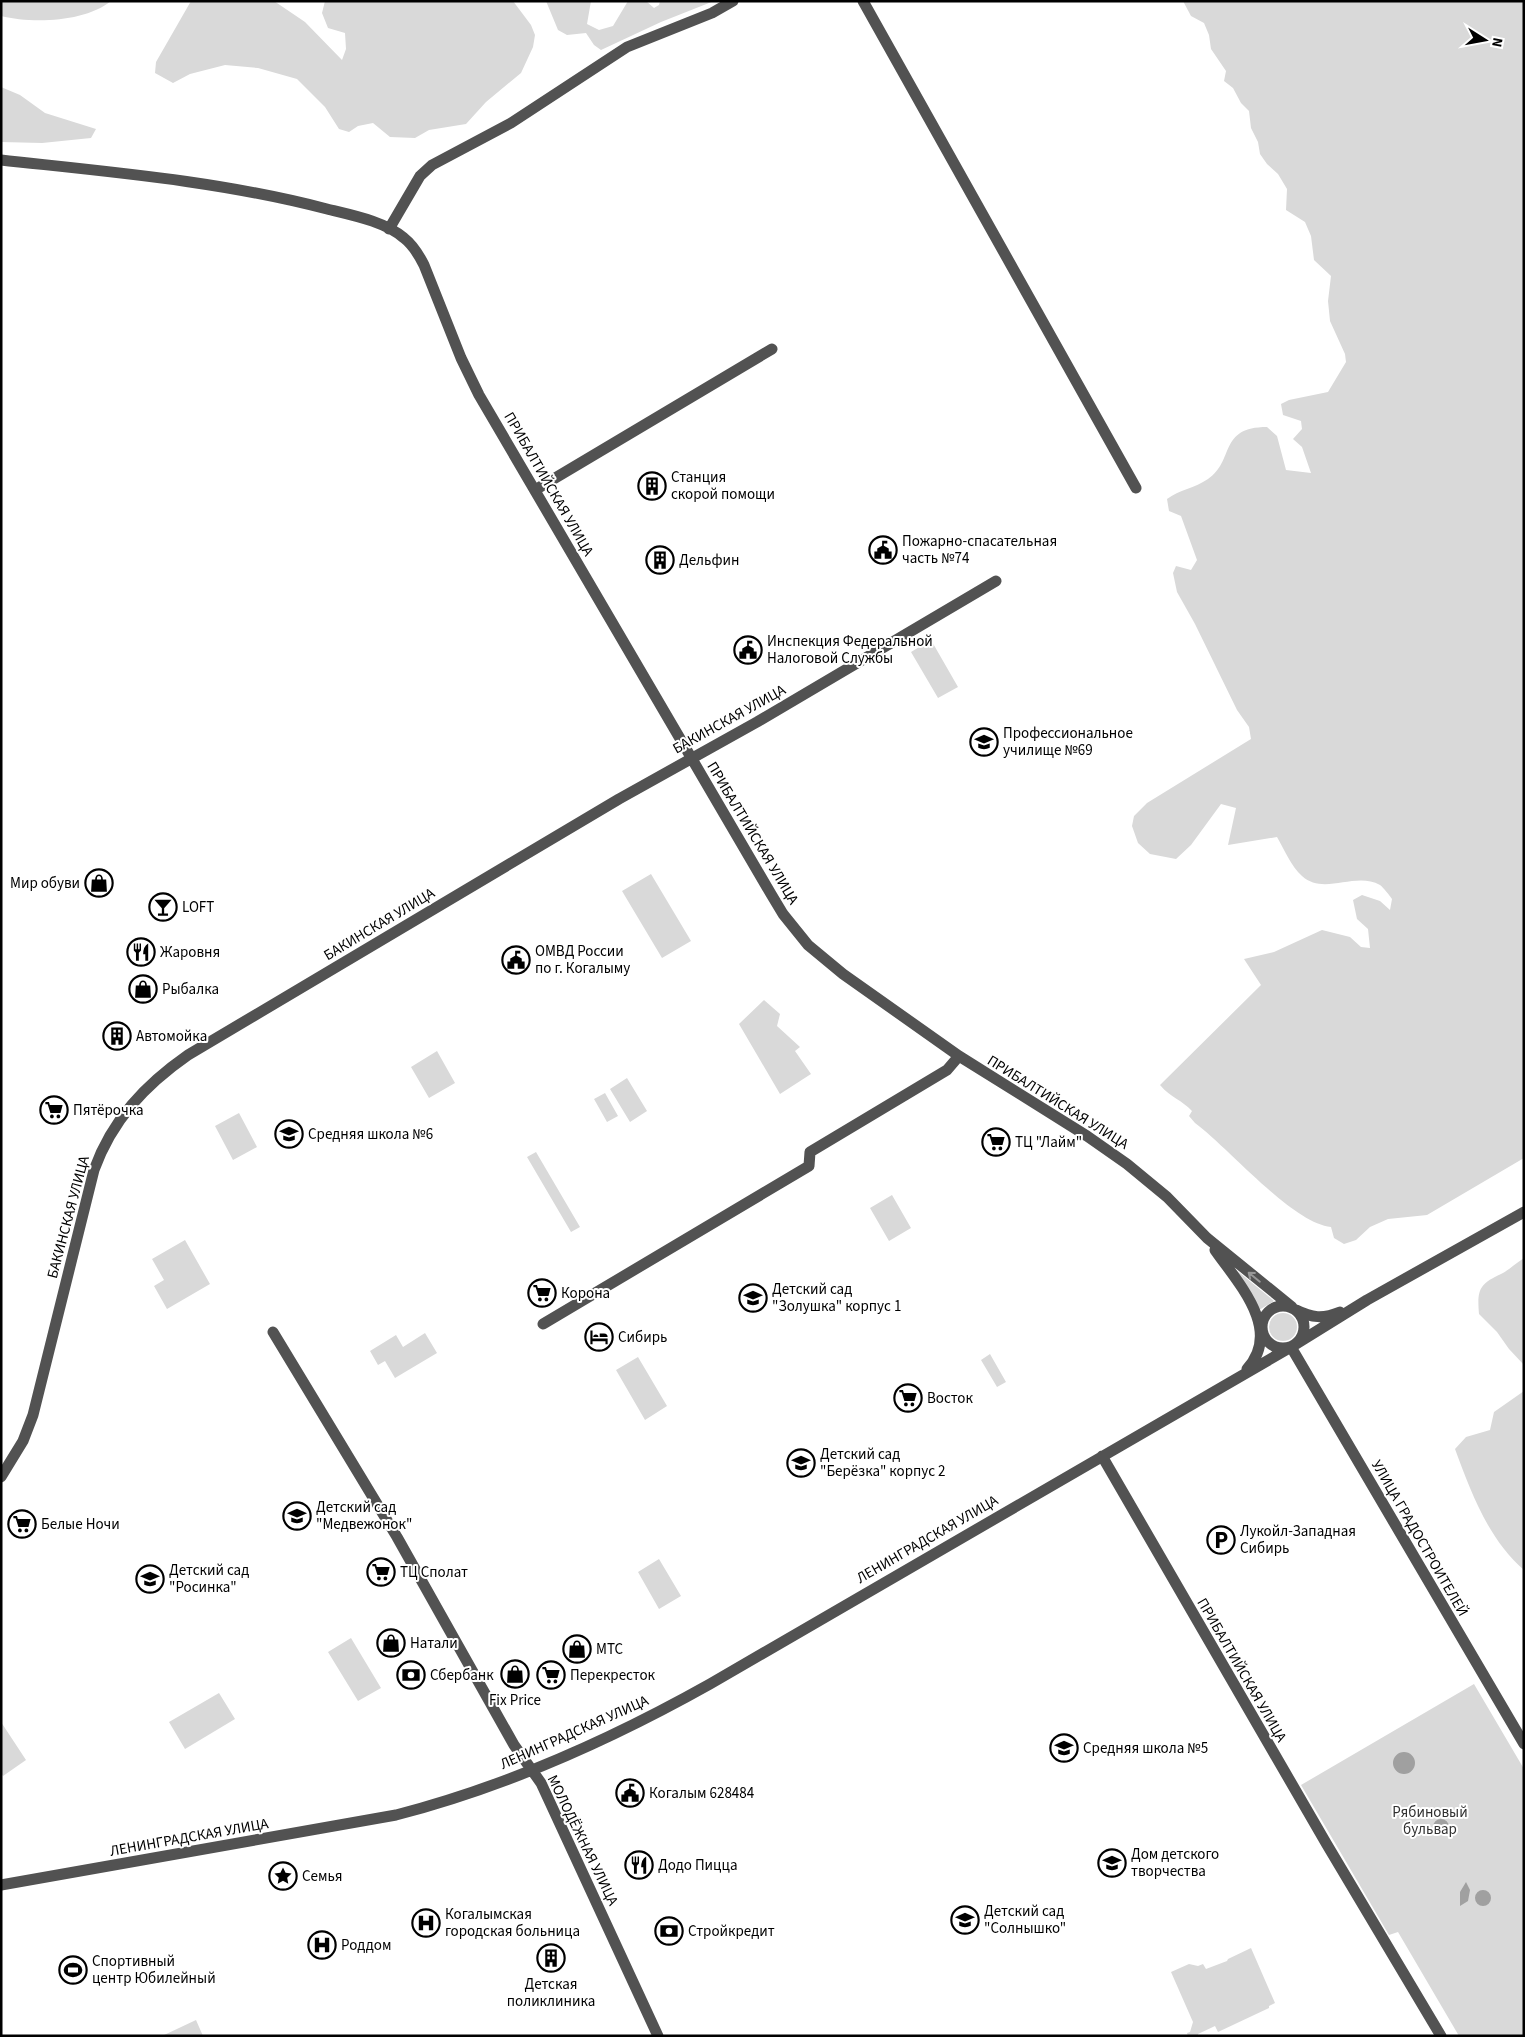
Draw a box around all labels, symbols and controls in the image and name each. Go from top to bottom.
north arrow [1460,15,1510,65]
text: N [1486,36,1507,49]
street label: ПРИБАЛТИЙСКАЯ УЛИЦА [499,408,599,561]
place label: Станция скорой помощи [671,467,775,505]
building icon: Станция скорой помощи [637,471,667,501]
place label: Пожарно-спасательная часть №74 [902,531,1057,569]
public building icon: Пожарно-спасательная часть №74 [868,535,898,565]
building icon: Дельфин [645,545,675,575]
place label: Дельфин [679,550,739,571]
place label: Инспекция Федеральной Налоговой Службы [767,631,933,669]
public building icon: Инспекция Федеральной Налоговой Службы [733,635,763,665]
street label: БАКИНСКАЯ УЛИЦА [669,679,790,759]
place label: Профессиональное училище №69 [1003,723,1133,761]
school or university icon: Профессиональное училище №69 [969,727,999,757]
street label: ПРИБАЛТИЙСКАЯ УЛИЦА [702,758,804,909]
shop icon: Мир обуви [84,868,114,898]
place label: Мир обуви [10,873,80,894]
street label: БАКИНСКАЯ УЛИЦА [320,882,439,966]
bar icon: LOFT [148,892,178,922]
place label: LOFT [182,897,214,918]
restaurant icon: Жаровня [126,937,156,967]
place label: ОМВД России по г. Когалыму [535,941,630,979]
place label: Жаровня [160,942,220,963]
public building icon: ОМВД России по г. Когалыму [501,945,531,975]
shop icon: Рыбалка [128,974,158,1004]
place label: Рыбалка [162,979,219,1000]
building icon: Автомойка [102,1021,132,1051]
place label: Автомойка [136,1026,207,1047]
street label: ПРИБАЛТИЙСКАЯ УЛИЦА [983,1050,1133,1155]
supermarket icon: Пятёрочка [39,1095,69,1125]
place label: Пятёрочка [73,1100,144,1121]
school or university icon: Средняя школа №6 [274,1119,304,1149]
place label: Средняя школа №6 [308,1124,433,1145]
supermarket icon: ТЦ "Лайм" [981,1127,1011,1157]
place label: ТЦ "Лайм" [1015,1132,1082,1153]
street label: БАКИНСКАЯ УЛИЦА [42,1153,95,1281]
one-way arrow [1248,1271,1261,1282]
supermarket icon: Корона [527,1278,557,1308]
place label: Детский сад "Золушка" корпус 1 [772,1279,901,1317]
place label: Корона [561,1283,610,1304]
school or university icon: Детский сад "Золушка" корпус 1 [738,1283,768,1313]
hotel icon: Сибирь [584,1322,614,1352]
place label: Сибирь [618,1327,667,1348]
supermarket icon: Восток [893,1383,923,1413]
place label: Восток [927,1388,973,1409]
place label: Детский сад "Берёзка" корпус 2 [820,1444,946,1482]
school or university icon: Детский сад "Берёзка" корпус 2 [786,1448,816,1478]
street label: УЛИЦА ГРАДОСТРОИТЕЛЕЙ [1366,1456,1473,1620]
street label: ЛЕНИНГРАДСКАЯ УЛИЦА [852,1490,1003,1589]
place label: Детский сад "Медвежонок" [316,1497,412,1535]
school or university icon: Детский сад "Медвежонок" [282,1501,312,1531]
supermarket icon: Белые Ночи [7,1509,37,1539]
place label: Белые Ночи [41,1514,120,1535]
place label: Лукойл-Западная Сибирь [1240,1521,1356,1559]
parking icon: Лукойл-Западная Сибирь [1206,1525,1236,1555]
supermarket icon: ТЦ Сполат [366,1557,396,1587]
place label: Детский сад "Росинка" [169,1560,249,1598]
place label: ТЦ Сполат [400,1562,468,1583]
school or university icon: Детский сад "Росинка" [135,1564,165,1594]
street label: ПРИБАЛТИЙСКАЯ УЛИЦА [1192,1594,1292,1747]
shop icon: Натали [376,1628,406,1658]
place label: Натали [410,1633,458,1654]
shop icon: МТС [562,1634,592,1664]
place label: МТС [596,1639,624,1660]
shop icon: Fix Price [500,1659,530,1689]
bank icon: Сбербанк [396,1660,426,1690]
supermarket icon: Перекресток [536,1660,566,1690]
place label: Сбербанк [430,1665,494,1686]
place label: Перекресток [570,1665,656,1686]
place label: Fix Price [489,1690,541,1711]
street label: ЛЕНИНГРАДСКАЯ УЛИЦА [497,1690,653,1775]
school or university icon: Средняя школа №5 [1049,1733,1079,1763]
place label: Средняя школа №5 [1083,1738,1208,1759]
street label: МОЛОДЁЖНАЯ УЛИЦА [542,1771,624,1910]
public building icon: Когалым 628484 [615,1778,645,1808]
place label: Когалым 628484 [649,1783,755,1804]
park label: Рябиновый бульвар [1392,1802,1468,1840]
street label: ЛЕНИНГРАДСКАЯ УЛИЦА [108,1813,271,1862]
place label: Дом детского творчества [1131,1844,1219,1882]
school or university icon: Дом детского творчества [1097,1848,1127,1878]
restaurant icon: Додо Пицца [624,1850,654,1880]
place label: Додо Пицца [658,1855,737,1876]
place icon: Семья [268,1861,298,1891]
place label: Семья [302,1866,342,1887]
place label: Детский сад "Солнышко" [984,1901,1066,1939]
place label: Когалымская городская больница [445,1904,580,1942]
school or university icon: Детский сад "Солнышко" [950,1905,980,1935]
hospital icon: Когалымская городская больница [411,1908,441,1938]
bank icon: Стройкредит [654,1916,684,1946]
place label: Стройкредит [688,1921,775,1942]
hospital icon: Роддом [307,1930,337,1960]
place label: Роддом [341,1935,391,1956]
building icon: Детская поликлиника [536,1943,566,1973]
place label: Спортивный центр Юбилейный [92,1951,216,1989]
sports icon: Спортивный центр Юбилейный [58,1955,88,1985]
place label: Детская поликлиника [507,1974,595,2012]

